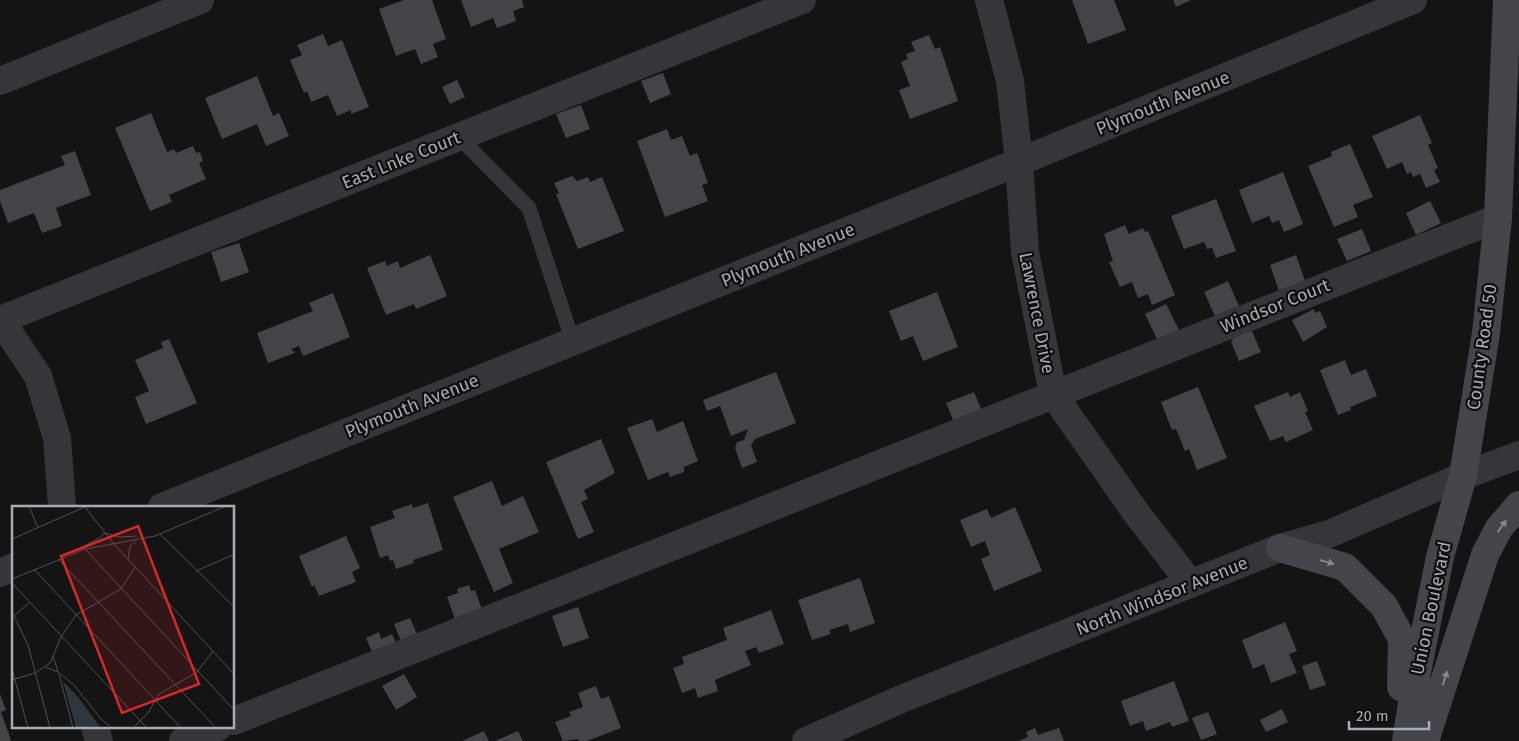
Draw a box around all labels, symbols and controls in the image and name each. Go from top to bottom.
street label: Plymouth Avenue [1093,66,1233,140]
street label: East Lnke Court [339,126,464,194]
street label: Plymouth Avenue [718,218,858,292]
street label: Lawrence Drive [1014,250,1060,376]
street label: Windsor Court [1217,274,1333,338]
street label: County Road 50 [1462,283,1502,411]
street label: Plymouth Avenue [342,369,482,443]
inset map [12,506,235,728]
one-way arrow [1497,519,1507,533]
street label: Union Boulevard [1406,539,1456,677]
street label: North Windsor Avenue [1073,551,1251,641]
one-way arrow [1320,558,1335,566]
one-way arrow [1442,670,1450,685]
scale bar [1349,698,1429,730]
text: 20 m [1356,707,1389,725]

